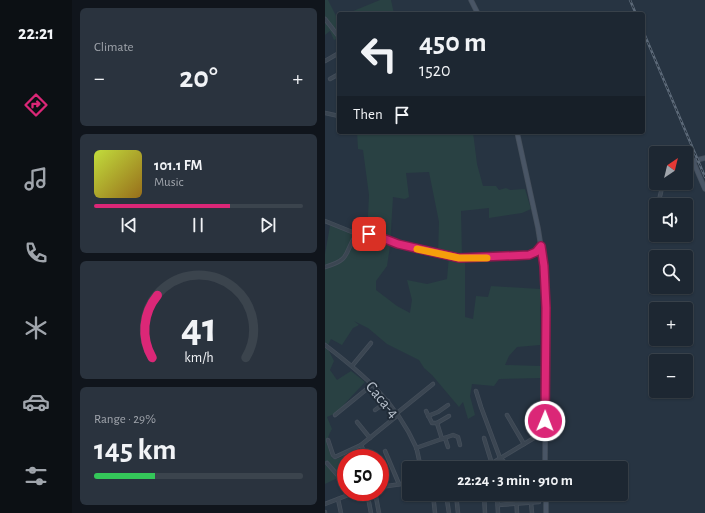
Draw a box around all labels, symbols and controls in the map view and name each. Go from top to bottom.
text: 22:21 [18,25,54,43]
icon: left [353,28,405,80]
text: 450 m [419,29,487,57]
text: Climate [94,41,133,54]
text: 1520 [419,62,450,80]
text: 20° [179,63,218,93]
text: − [94,67,105,89]
text: + [292,67,303,89]
icon: directions [22,91,50,119]
icon: arrive [391,104,413,126]
text: Then [353,107,383,122]
north arrow [649,146,693,190]
map controls [649,146,693,398]
text: 101.1 FM [154,158,202,173]
icon: music [22,165,50,193]
text: Music [154,176,184,189]
button: sound [649,198,693,242]
icon: previous [118,214,140,236]
icon: pause [187,214,209,236]
icon: next [257,214,279,236]
pin [352,217,386,251]
icon: arrive [358,223,380,245]
icon: phone [22,239,50,267]
button: search [649,250,693,294]
button: + [649,302,693,346]
text: 41 [181,307,216,348]
icon: climate [22,314,50,342]
text: km/h [184,350,213,364]
button: − [649,354,693,398]
street label: Саса-4 [362,378,402,421]
icon: car [22,388,50,416]
position arrow [524,400,566,442]
text: Range · 29% [94,413,156,426]
text: 145 km [94,435,176,465]
speed limit sign: 50 [337,449,389,501]
icon: filters [22,462,50,490]
text: 22:24 · 3 min · 910 m [457,473,573,488]

